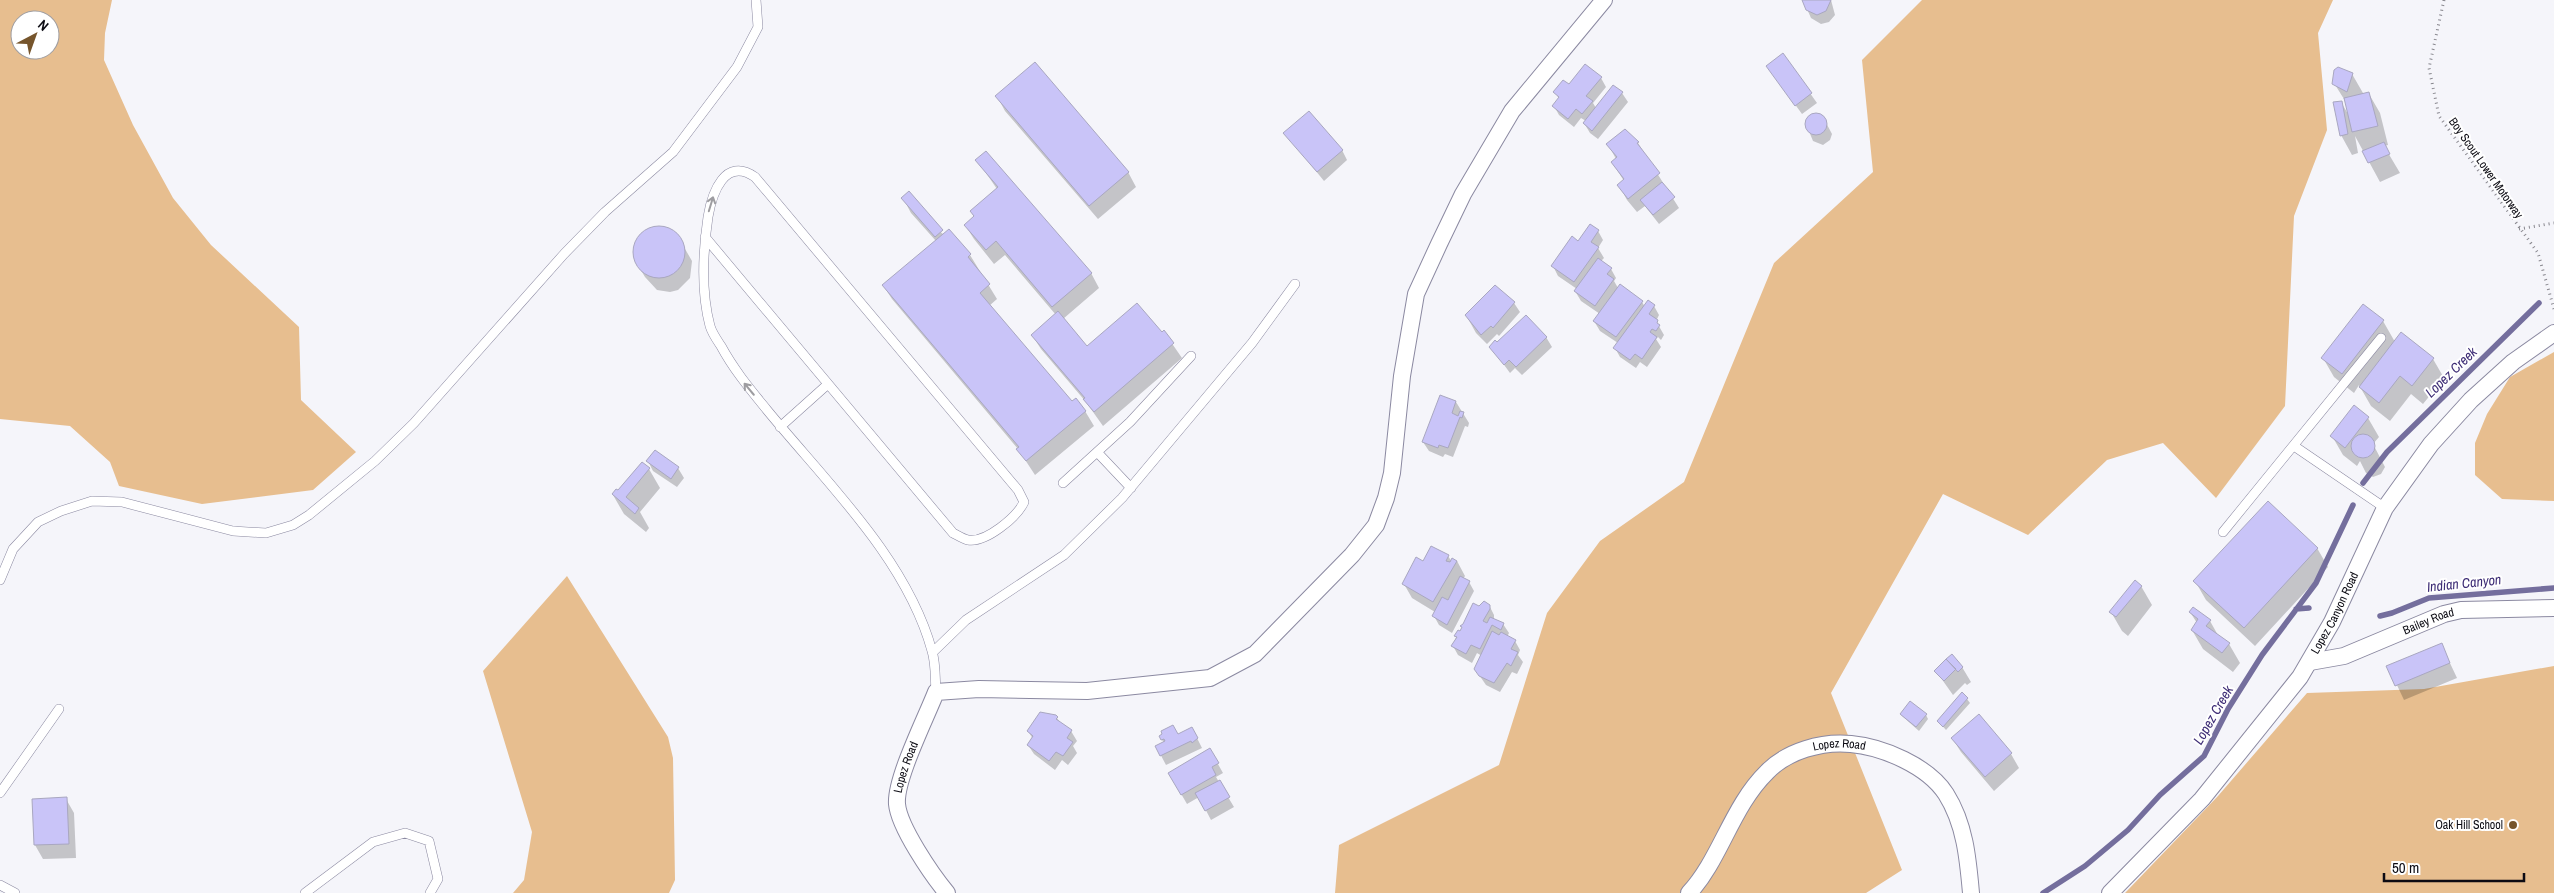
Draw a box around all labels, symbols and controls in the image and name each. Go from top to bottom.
north arrow [10,10,60,60]
text: N [34,16,53,35]
street label: Boy Scout Lower Motorway [2445,114,2527,222]
one-way arrow [707,197,717,213]
water label: Lopez Creek [2421,342,2482,401]
one-way arrow [744,383,755,396]
street label: Lopez Canyon Road [2307,569,2362,657]
water label: Indian Canyon [2426,570,2502,596]
street label: Bailey Road [2400,604,2455,638]
water label: Lopez Creek [2189,681,2238,748]
street label: Lopez Road [1811,735,1867,755]
street label: Lopez Road [890,739,922,794]
place label: Oak Hill School [2435,817,2503,833]
marker: Oak Hill School [2507,819,2519,831]
scale bar [2384,850,2524,882]
text: 50 m [2392,857,2419,878]

